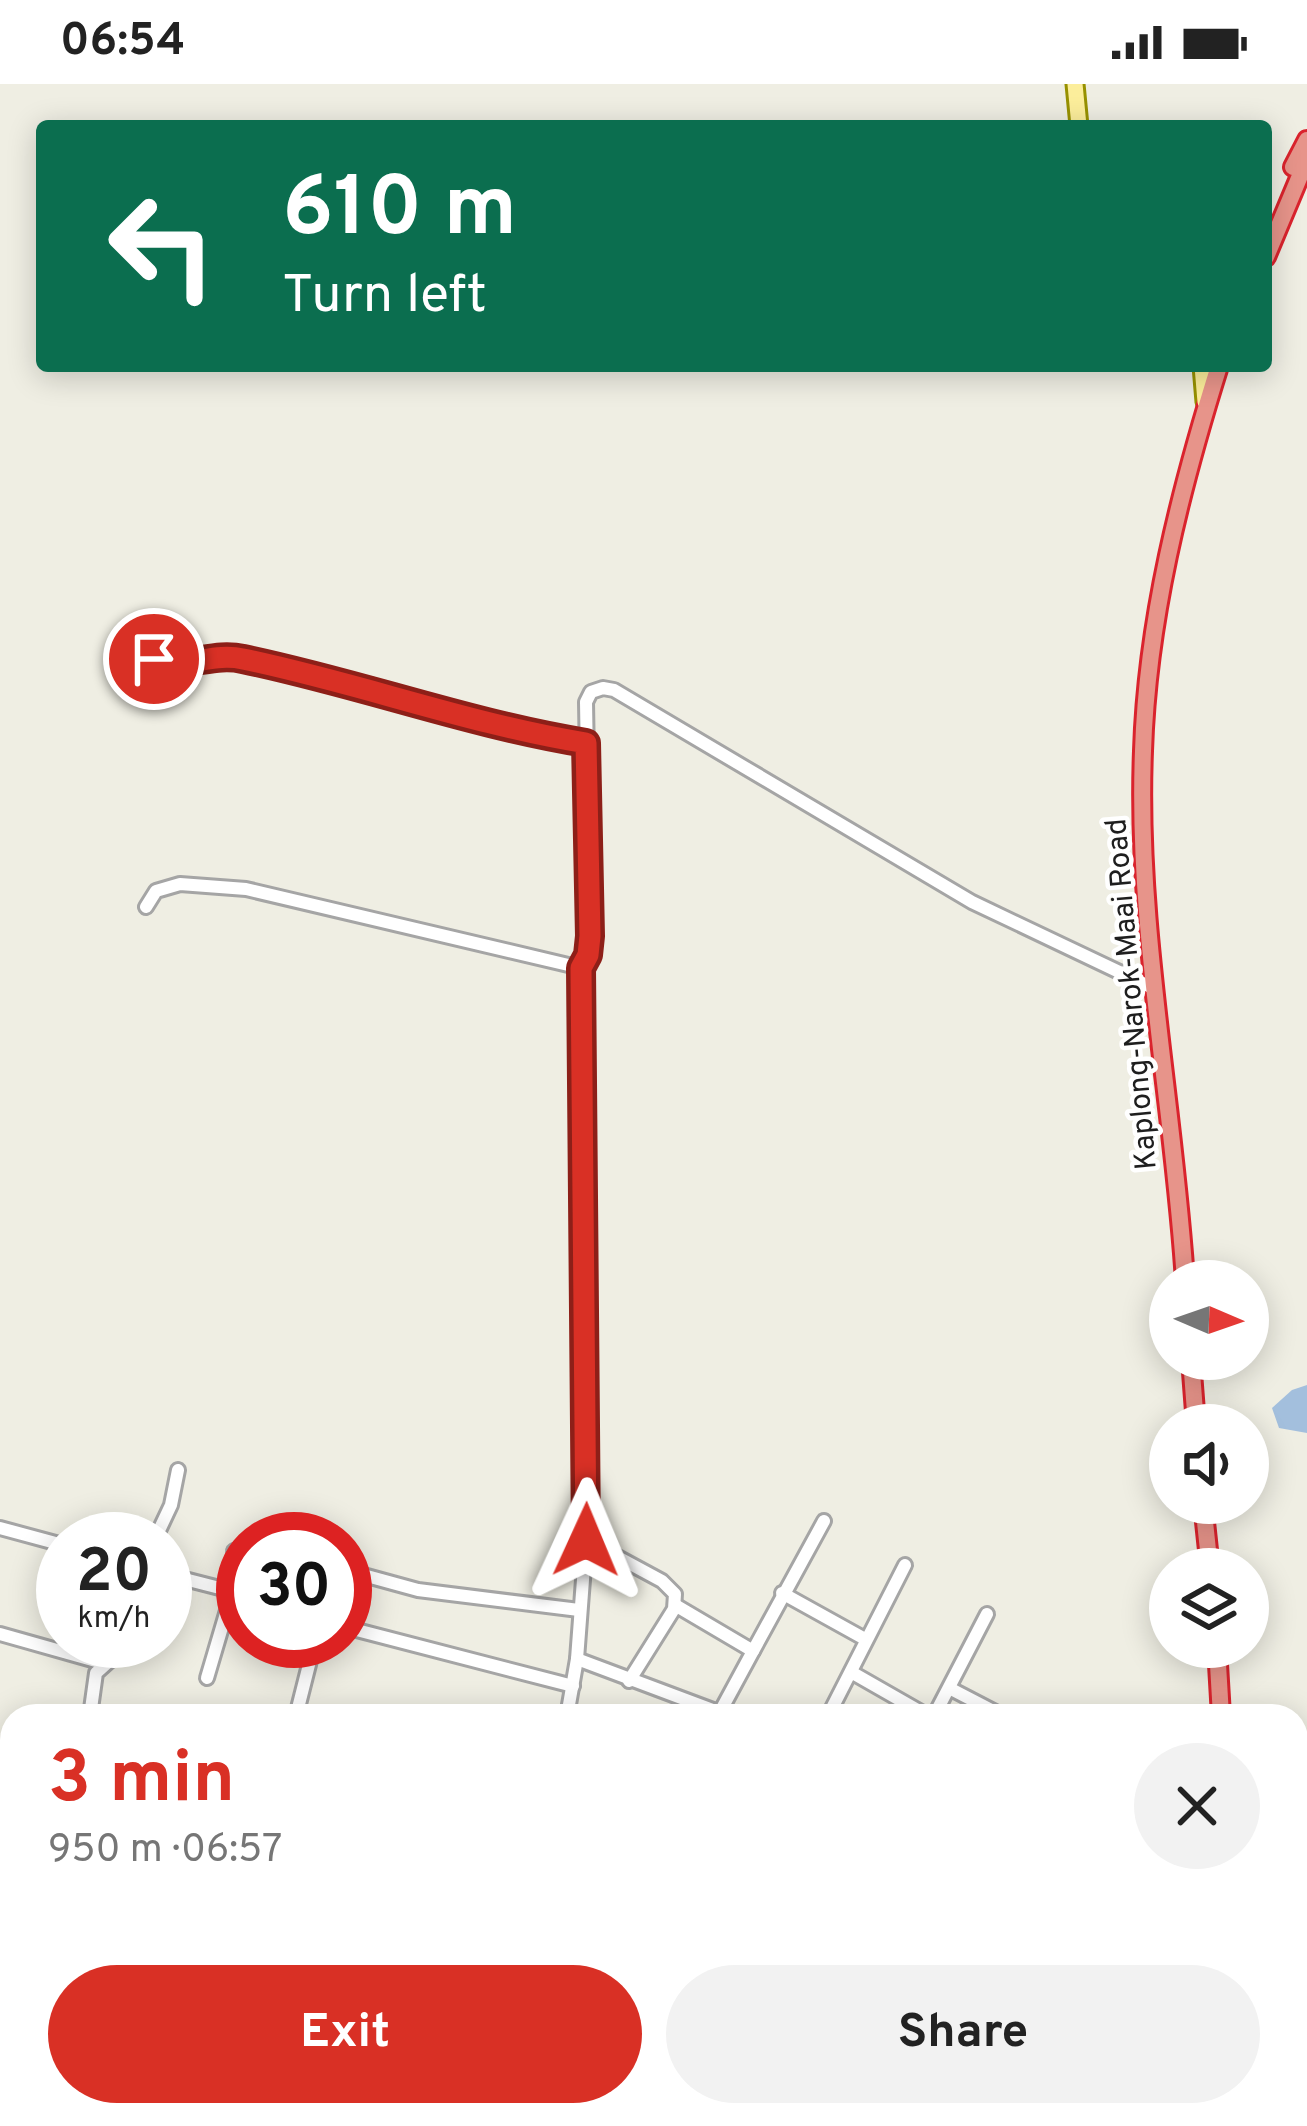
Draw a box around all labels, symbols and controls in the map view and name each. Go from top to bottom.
text: 06:54 [60,14,185,71]
text: 610 m [282,159,517,265]
icon: left [84,168,240,324]
text: Turn left [282,263,487,332]
pin [103,608,205,710]
icon: arrive [121,626,187,692]
street label: Kaplong-Narok-Maai Road [1099,817,1167,1171]
north arrow [1149,1260,1269,1380]
map controls [1149,1260,1269,1668]
button: sound [1149,1404,1269,1524]
position arrow [523,1477,649,1603]
speed limit sign: 30 [216,1512,372,1668]
text: 20 [76,1537,152,1613]
button: layers [1149,1548,1269,1668]
text: km/h [78,1601,150,1638]
text: 3 min [48,1736,235,1828]
button: close [1134,1743,1260,1869]
text: 950 m · 06:57 [48,1827,282,1876]
button: Exit [48,1965,642,2103]
button: Share [666,1965,1260,2103]

